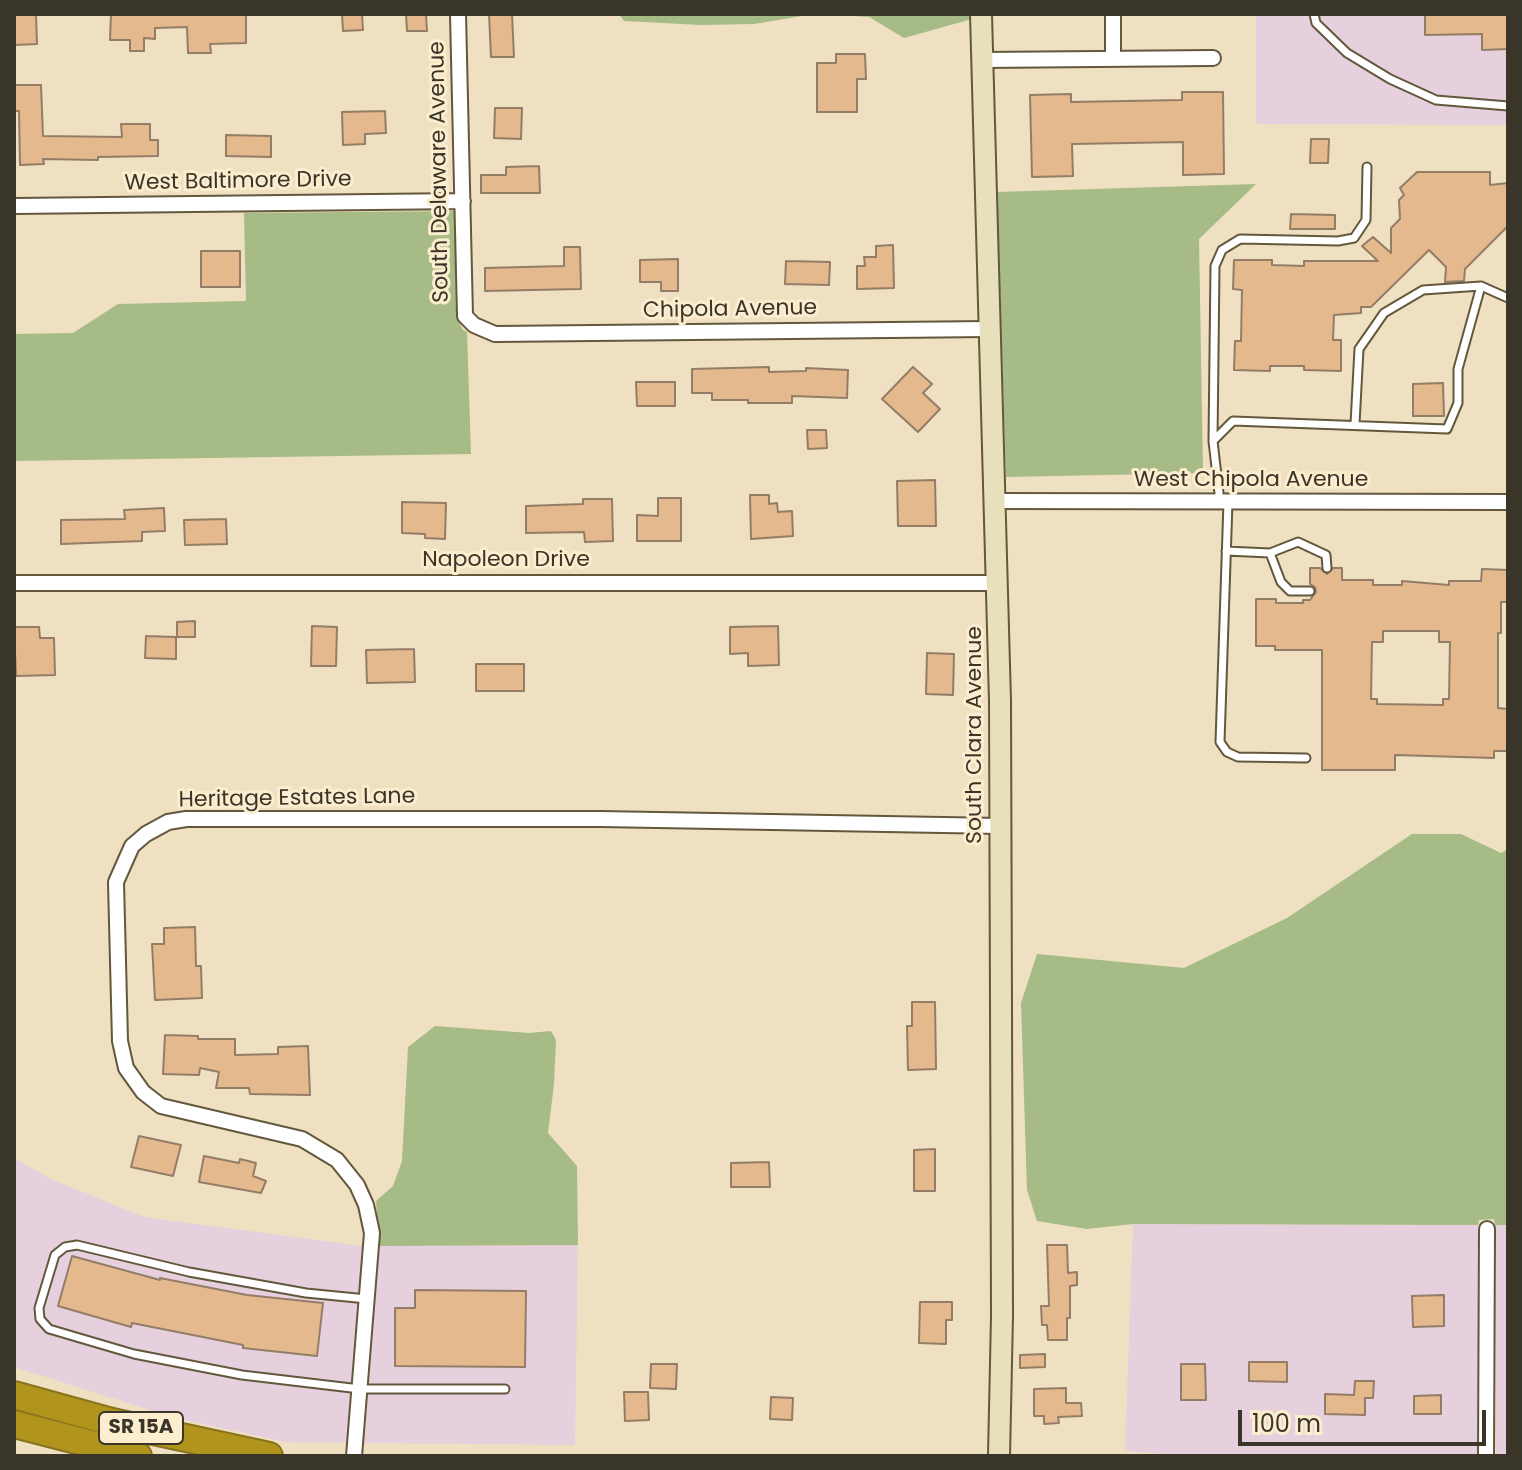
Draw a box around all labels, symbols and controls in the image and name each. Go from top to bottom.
street label: South Delaware Avenue [425,41,455,303]
street label: West Baltimore Drive [124,167,352,197]
street label: Chipola Avenue [643,295,817,325]
street label: West Chipola Avenue [1134,467,1368,493]
street label: Napoleon Drive [422,547,590,573]
street label: South Clara Avenue [962,626,988,844]
street label: Heritage Estates Lane [179,784,415,814]
scale bar [1242,1394,1490,1444]
text: 100 m [1252,1407,1321,1440]
road number: SR 15A [99,1412,183,1444]

